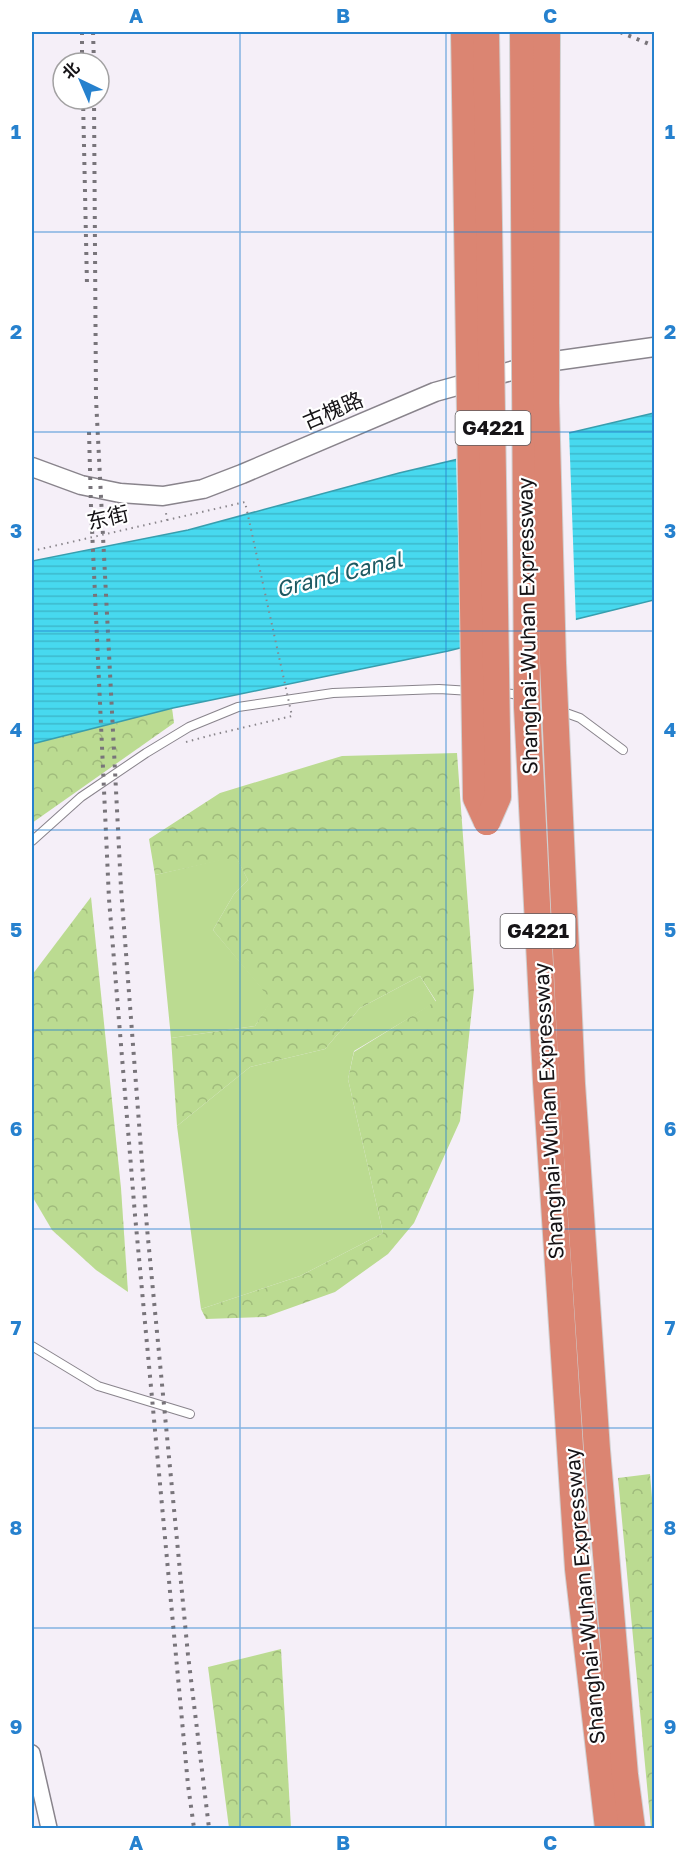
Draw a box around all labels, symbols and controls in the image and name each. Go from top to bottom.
text: A [129,3,143,27]
text: B [336,3,350,27]
text: C [543,3,557,27]
north arrow [51,51,111,111]
text: 北 [58,57,83,83]
text: 1 [11,119,21,143]
text: 1 [665,119,675,143]
text: 2 [10,319,22,343]
text: 2 [664,319,676,343]
street label: 古槐路 [299,386,367,434]
road number: G4221 [456,411,530,445]
street label: Shanghai-Wuhan Expressway [511,477,543,775]
street label: 东街 [84,500,131,534]
text: 3 [10,518,22,542]
text: 3 [664,518,676,542]
water label: Grand Canal [273,545,406,602]
text: 4 [10,717,22,741]
text: 4 [664,717,676,741]
road number: G4221 [500,914,576,948]
text: 5 [10,917,22,941]
text: 5 [664,917,676,941]
street label: Shanghai-Wuhan Expressway [527,962,569,1260]
text: 6 [10,1116,22,1140]
text: 6 [664,1116,676,1140]
text: 7 [11,1315,22,1339]
text: 7 [665,1315,676,1339]
street label: Shanghai-Wuhan Expressway [558,1447,610,1745]
text: 8 [10,1515,22,1539]
text: 8 [664,1515,676,1539]
text: 9 [10,1714,22,1738]
text: 9 [664,1714,676,1738]
text: A [129,1830,143,1854]
text: B [336,1830,350,1854]
text: C [543,1830,557,1854]

